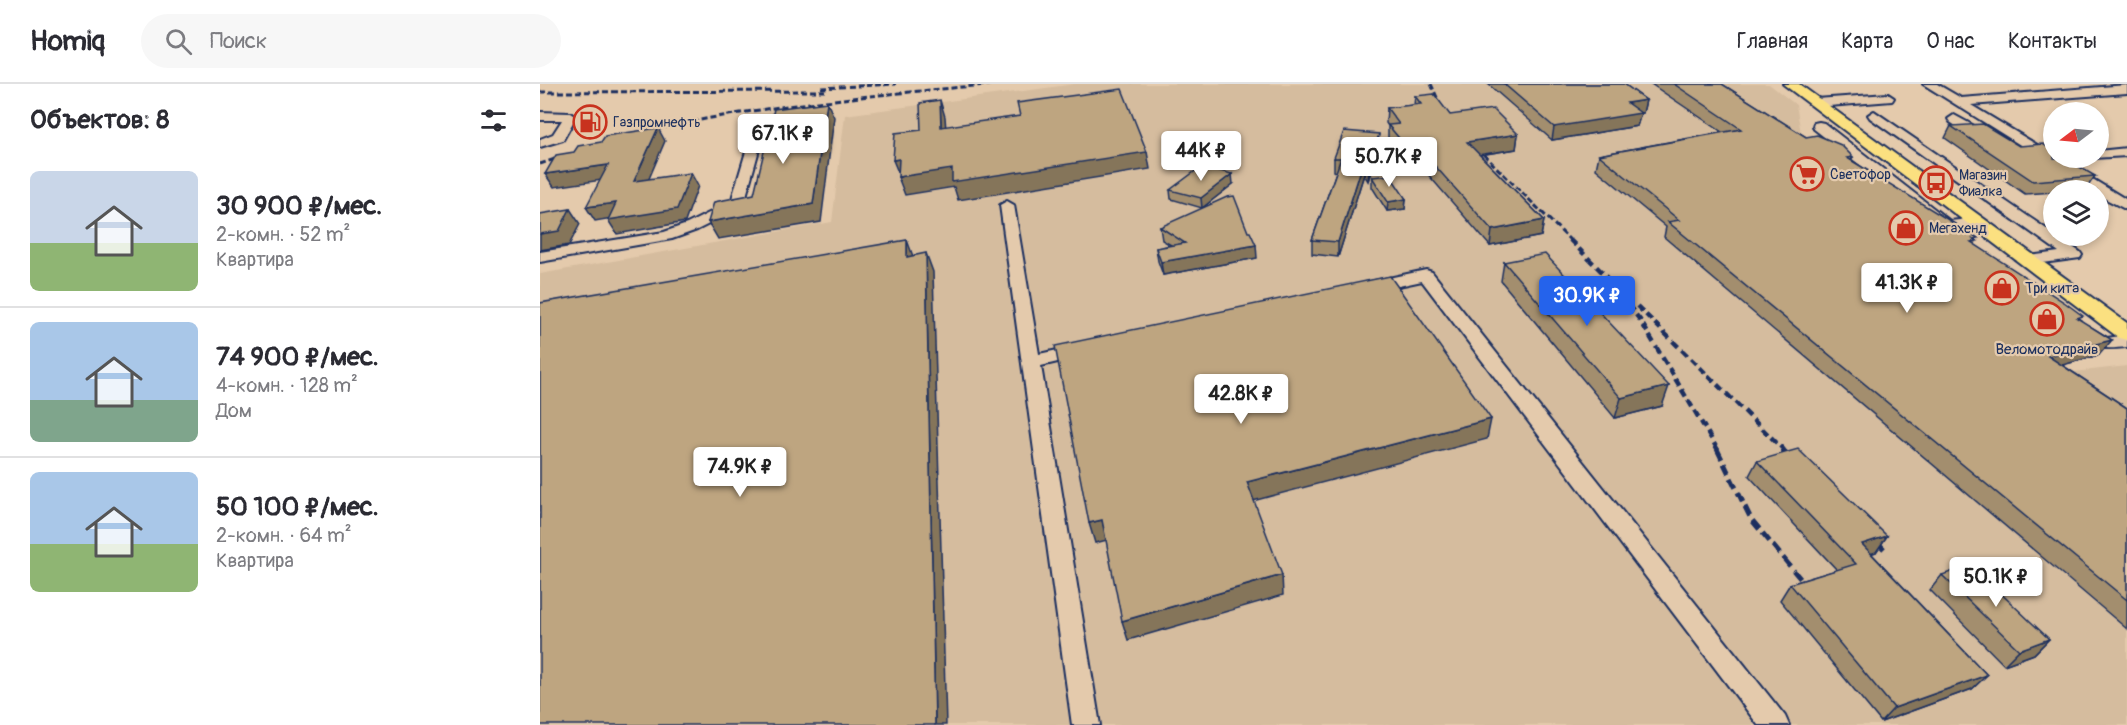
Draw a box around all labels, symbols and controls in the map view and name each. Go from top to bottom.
search box [141,14,561,68]
text: Homiq [30,24,105,59]
icon: search [162,25,195,58]
text: Поиск [210,27,267,55]
text: Главная [1737,28,1808,55]
text: Карта [1841,28,1893,55]
text: О нас [1926,28,1975,55]
text: Контакты [2008,28,2097,55]
north arrow [2043,102,2109,168]
map controls [2043,102,2109,246]
text: Объектов: 8 [30,104,169,136]
icon: filters [477,104,510,137]
fuel station icon: Газпромнефть [572,104,608,140]
place label: Газпромнефть [613,114,701,131]
pin: 67.1K ₽ [728,114,838,165]
text: 67.1K ₽ [752,121,814,146]
pin: 44K ₽ [1159,131,1243,182]
pin: 50.7K ₽ [1334,137,1444,188]
text: 44K ₽ [1175,138,1227,163]
text: 50.7K ₽ [1355,144,1423,169]
supermarket icon: Светофор [1789,156,1825,192]
bus stop icon: Магазин Фиалка [1918,165,1954,201]
place label: Светофор [1830,166,1891,183]
place label: Магазин Фиалка [1959,167,2007,200]
button: layers [2043,180,2109,246]
text: 30 900 ₽/мес. [216,190,382,222]
icon: home [78,195,150,267]
shop icon: Мегахенд [1888,210,1924,246]
place label: Мегахенд [1929,220,1987,237]
text: 2-комн. · 52 m² [216,222,350,247]
text: Квартира [216,247,294,272]
pin: 41.3K ₽ [1852,263,1962,314]
text: 41.3K ₽ [1875,270,1939,295]
shop icon: Три кита [1984,270,2020,306]
pin: 30.9K ₽ [1532,276,1642,327]
place label: Три кита [2025,279,2079,298]
text: 30.9K ₽ [1553,283,1621,308]
shop icon: Веломотодрайв [2029,301,2065,337]
place label: Веломотодрайв [1996,340,2098,359]
text: 74 900 ₽/мес. [216,341,379,373]
icon: home [78,346,150,418]
text: 4-комн. · 128 m² [216,373,358,398]
pin: 42.8K ₽ [1186,374,1296,425]
text: 42.8K ₽ [1208,381,1274,406]
text: Дом [216,398,252,423]
pin: 74.9K ₽ [685,447,795,498]
text: 74.9K ₽ [707,454,773,479]
text: 50 100 ₽/мес. [216,491,379,523]
icon: home [78,496,150,568]
text: 2-комн. · 64 m² [216,523,352,548]
text: Квартира [216,548,294,573]
pin: 50.1K ₽ [1941,557,2051,608]
text: 50.1K ₽ [1963,564,2029,589]

